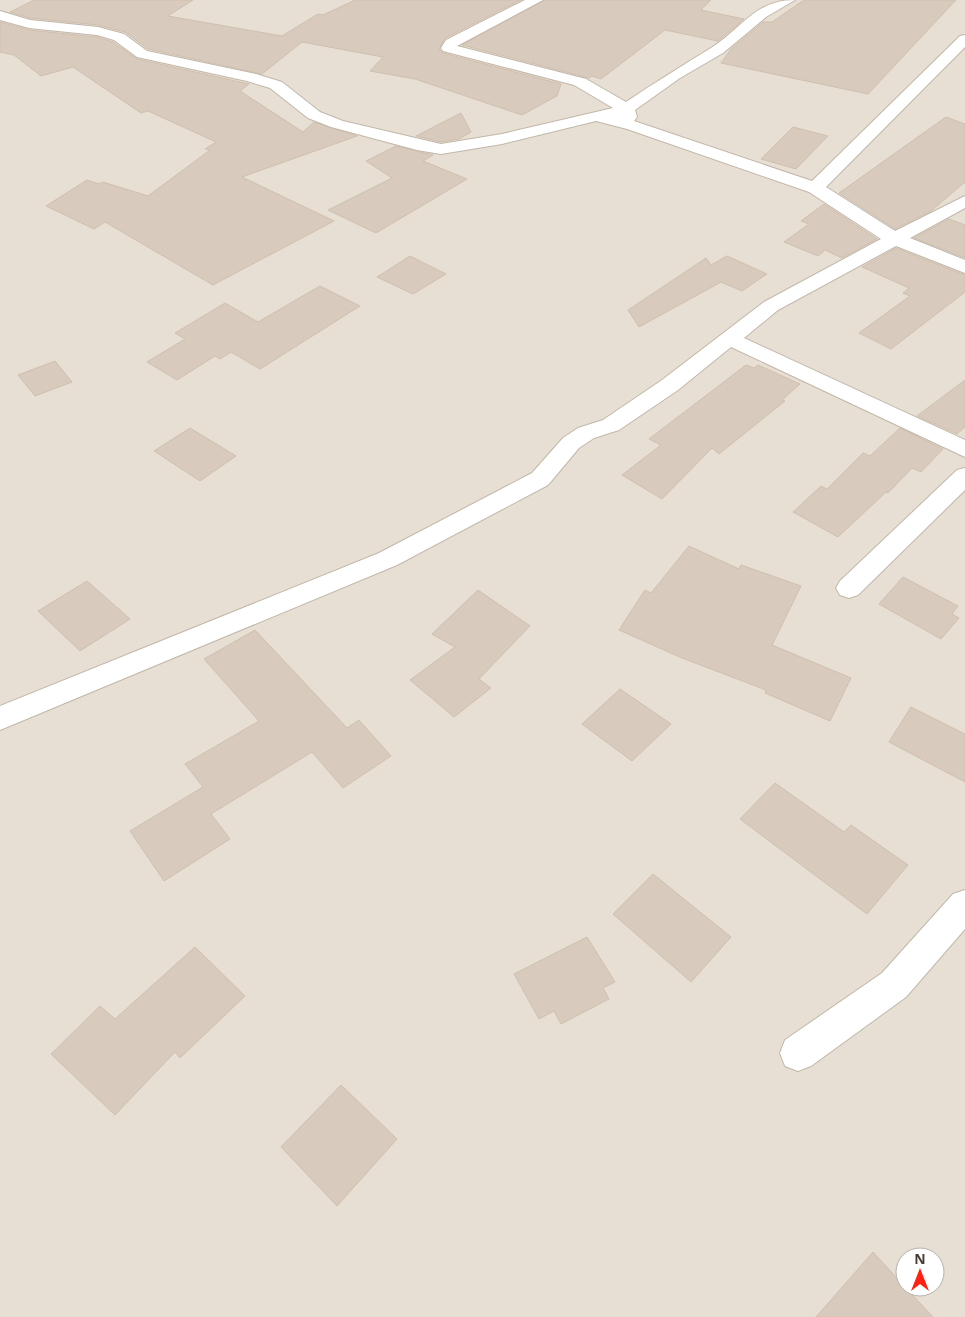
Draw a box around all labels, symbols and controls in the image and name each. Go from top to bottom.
north arrow [895,1247,945,1297]
text: N [914,1249,926,1268]

